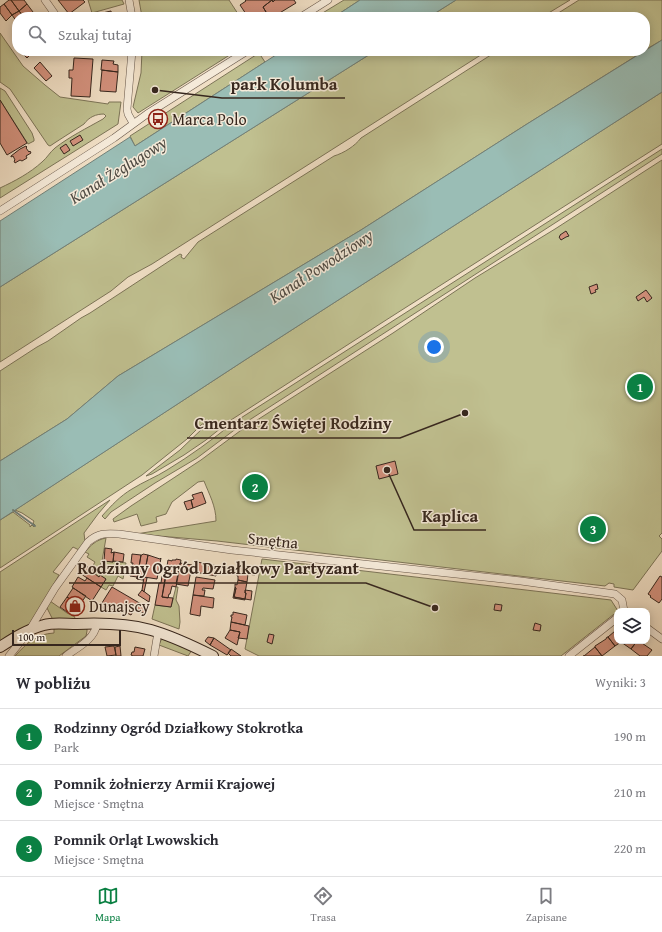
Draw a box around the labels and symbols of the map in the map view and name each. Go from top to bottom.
callout: park Kolumba [222,69,345,98]
text: park Kolumba [231,71,338,96]
place label: Marca Polo [172,107,247,131]
bus stop icon: Marca Polo [147,108,169,130]
water label: Kanał Żeglugowy [63,129,172,210]
water label: Kanał Powodziowy [263,222,378,309]
your location [424,337,444,357]
pin: 1 [627,372,653,402]
callout: Cmentarz Świętej Rodziny [187,409,400,438]
text: Cmentarz Świętej Rodziny [194,410,392,435]
pin: 2 [242,472,268,502]
callout: Kaplica [414,501,486,530]
text: Kaplica [422,503,478,528]
pin: 3 [580,514,606,544]
street label: Smętna [247,525,300,555]
callout: Rodzinny Ogród Działkowy Partyzant [69,554,366,583]
text: Rodzinny Ogród Działkowy Partyzant [77,555,359,580]
place label: Dunajscy [89,594,150,618]
shop icon: Dunajscy [64,595,86,617]
scale bar [12,628,121,647]

